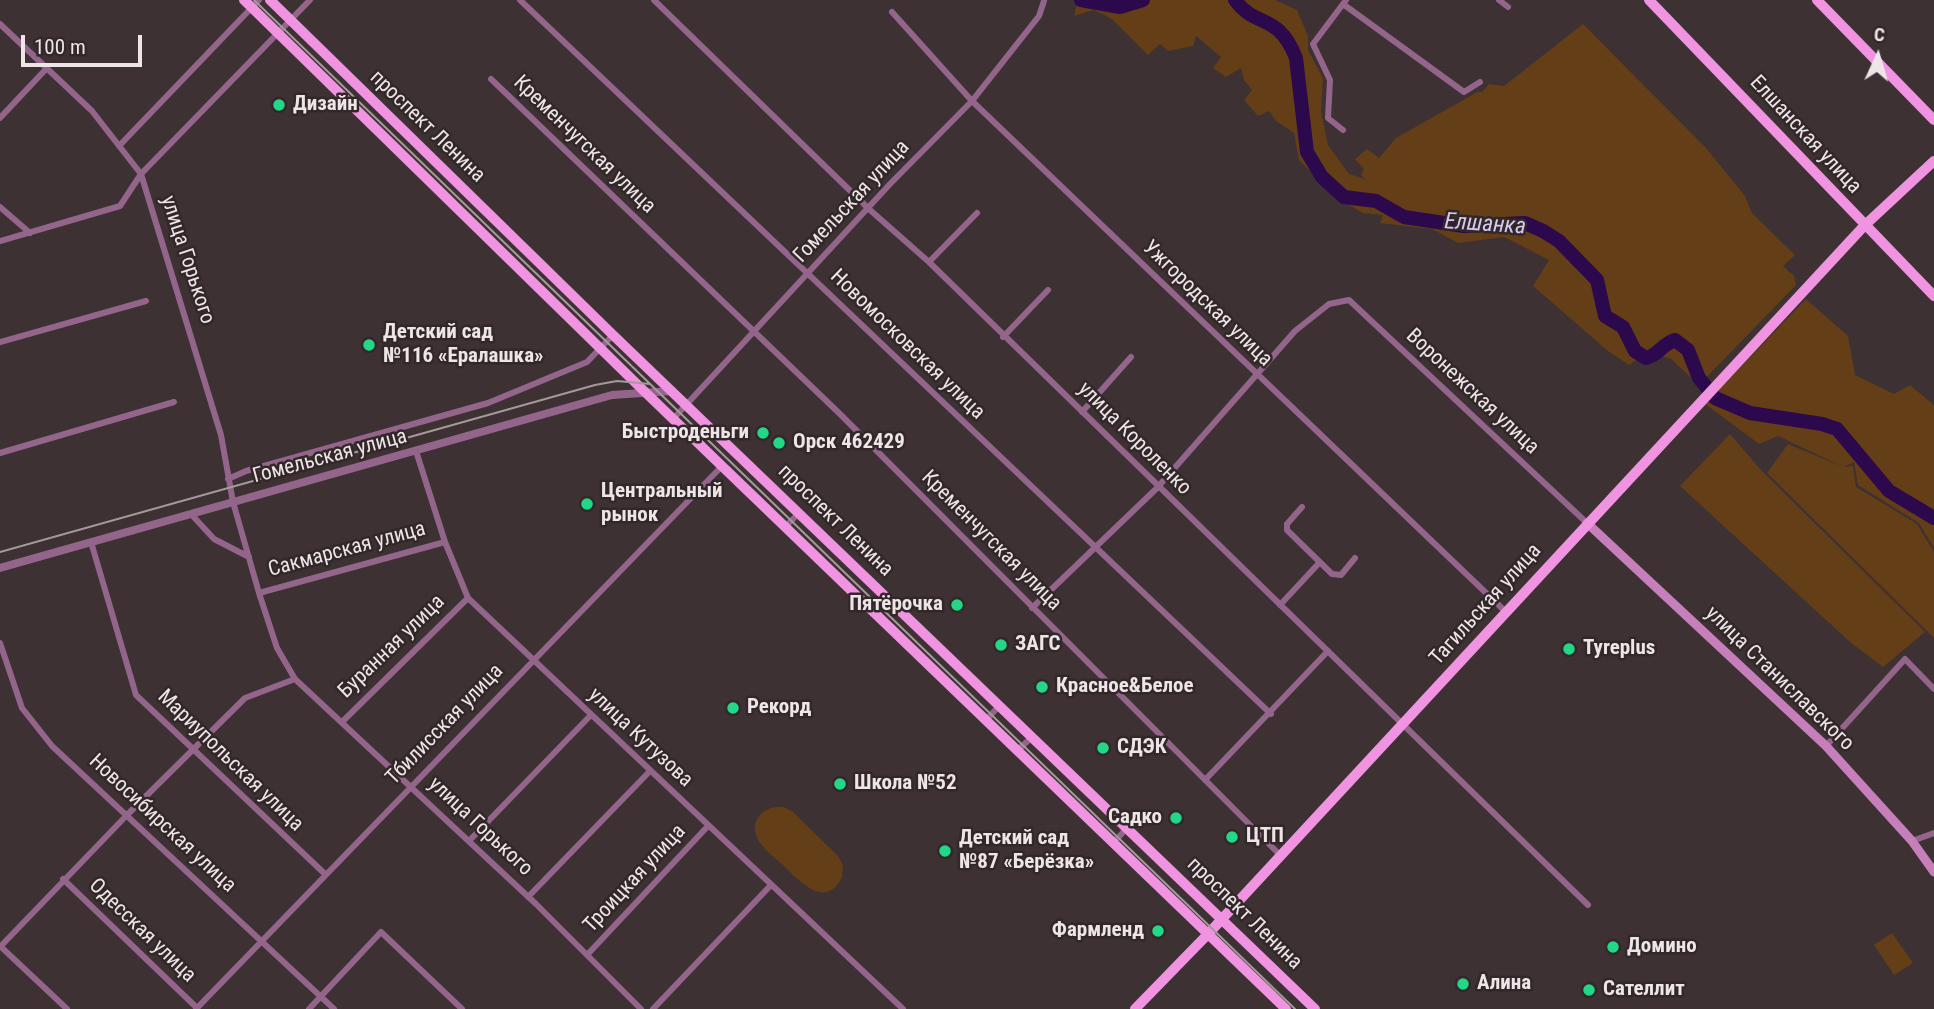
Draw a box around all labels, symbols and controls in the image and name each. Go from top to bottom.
scale bar [24,21,145,65]
north arrow [1843,21,1913,91]
text: С [1873,23,1886,46]
text: 100 m [34,35,86,59]
street label: проспект Ленина [364,66,490,188]
street label: Кременчугская улица [508,71,660,219]
street label: Елшанская улица [1744,71,1866,199]
place label: Дизайн [293,92,358,118]
marker: Дизайн [271,97,287,113]
street label: Гомельская улица [789,135,915,269]
street label: улица Горького [154,193,220,327]
water label: Елшанка [1443,208,1527,242]
street label: Ужгородская улица [1137,236,1277,372]
street label: Новомосковская улица [824,265,990,425]
place label: Детский сад №116 «Ералашка» [383,320,543,370]
street label: Воронежская улица [1400,324,1544,460]
marker: Детский сад №116 «Ералашка» [361,337,377,353]
street label: улица Короленко [1072,377,1196,501]
place label: Быстроденьги [622,420,749,446]
street label: Гомельская улица [250,424,410,490]
marker: Быстроденьги [755,425,771,441]
place label: Орск 462429 [793,430,905,456]
marker: Орск 462429 [771,435,787,451]
street label: проспект Ленина [772,460,898,582]
street label: Кременчугская улица [916,466,1066,616]
place label: Центральный рынок [601,479,723,529]
marker: Центральный рынок [579,496,595,512]
street label: Сакмарская улица [266,517,428,583]
street label: Тагильская улица [1425,539,1547,671]
street label: Буранная улица [334,590,450,704]
place label: Пятёрочка [849,592,943,618]
marker: Пятёрочка [949,597,965,613]
street label: улица Станиславского [1699,601,1859,757]
place label: ЗАГС [1015,632,1060,658]
place label: Tyreplus [1583,636,1655,662]
marker: ЗАГС [993,637,1009,653]
marker: Tyreplus [1561,641,1577,657]
street label: Тбилисская улица [381,659,509,791]
place label: Красное&Белое [1056,674,1193,700]
marker: Красное&Белое [1034,679,1050,695]
street label: улица Кутузова [582,683,698,793]
street label: Мариупольская улица [152,685,308,837]
place label: Рекорд [747,695,811,721]
marker: Рекорд [725,700,741,716]
place label: СДЭК [1117,735,1166,761]
marker: СДЭК [1095,740,1111,756]
street label: Новосибирская улица [83,749,241,899]
place label: Школа №52 [854,771,957,797]
street label: улица Горького [423,772,537,882]
marker: Школа №52 [832,776,848,792]
place label: Садко [1108,805,1162,831]
marker: Садко [1168,810,1184,826]
street label: Троицкая улица [579,820,691,938]
place label: ЦТП [1246,824,1284,850]
place label: Детский сад №87 «Берёзка» [959,826,1094,876]
marker: ЦТП [1224,829,1240,845]
marker: Детский сад №87 «Берёзка» [937,843,953,859]
street label: проспект Ленина [1181,853,1307,975]
street label: Одесская улица [83,874,201,988]
place label: Фармленд [1052,918,1144,944]
marker: Фармленд [1150,923,1166,939]
place label: Домино [1627,934,1697,960]
marker: Домино [1605,939,1621,955]
place label: Алина [1477,971,1531,997]
marker: Алина [1455,976,1471,992]
place label: Сателлит [1603,977,1685,1003]
marker: Сателлит [1581,982,1597,998]

